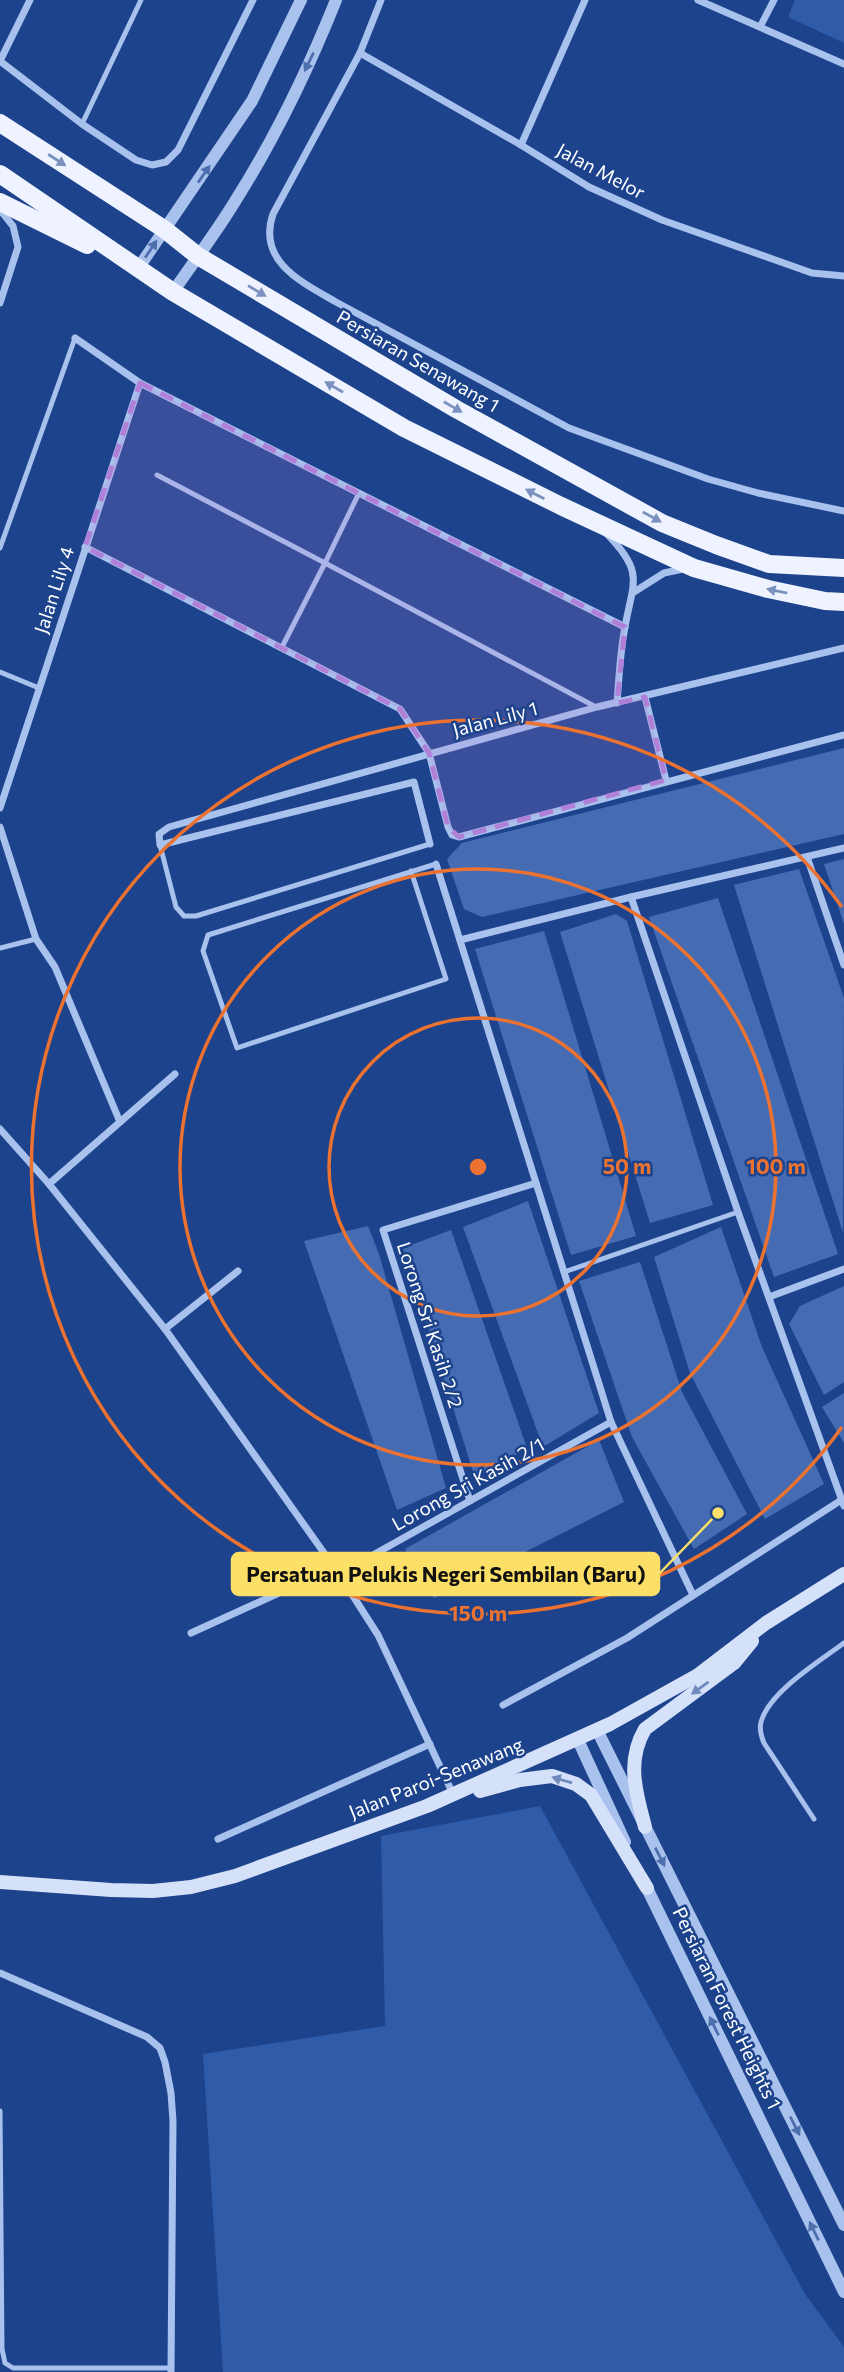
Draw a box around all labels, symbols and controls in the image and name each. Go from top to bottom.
one-way arrow [303,52,314,72]
street label: Jalan Melor [553,138,650,204]
one-way arrow [47,154,67,167]
one-way arrow [197,165,211,183]
one-way arrow [144,240,158,258]
one-way arrow [248,285,267,297]
street label: Persiaran Senawang 1 [333,305,504,416]
one-way arrow [325,381,344,393]
one-way arrow [443,400,463,412]
one-way arrow [525,488,545,499]
one-way arrow [642,511,662,523]
street label: Jalan Lily 4 [29,543,78,636]
one-way arrow [766,585,788,596]
street label: Jalan Lily 1 [450,696,540,741]
text: 50 m [603,1153,651,1178]
text: 100 m [746,1153,806,1178]
centre of rings [466,1155,490,1179]
street label: Lorong Sri Kasih 2/2 [393,1239,468,1411]
street label: Lorong Sri Kasih 2/1 [387,1432,548,1535]
callout: Persatuan Pelukis Negeri Sembilan (Baru) [232,1553,659,1595]
text: Persatuan Pelukis Negeri Sembilan (Baru) [246,1561,646,1586]
text: 150 m [449,1600,507,1625]
one-way arrow [691,1681,709,1695]
street label: Jalan Paroi-Senawang [345,1732,526,1823]
one-way arrow [551,1774,573,1785]
one-way arrow [655,1847,666,1867]
street label: Persiaran Forest Heights 1 [668,1903,786,2113]
one-way arrow [709,2016,720,2036]
one-way arrow [789,2116,800,2136]
one-way arrow [808,2221,820,2241]

